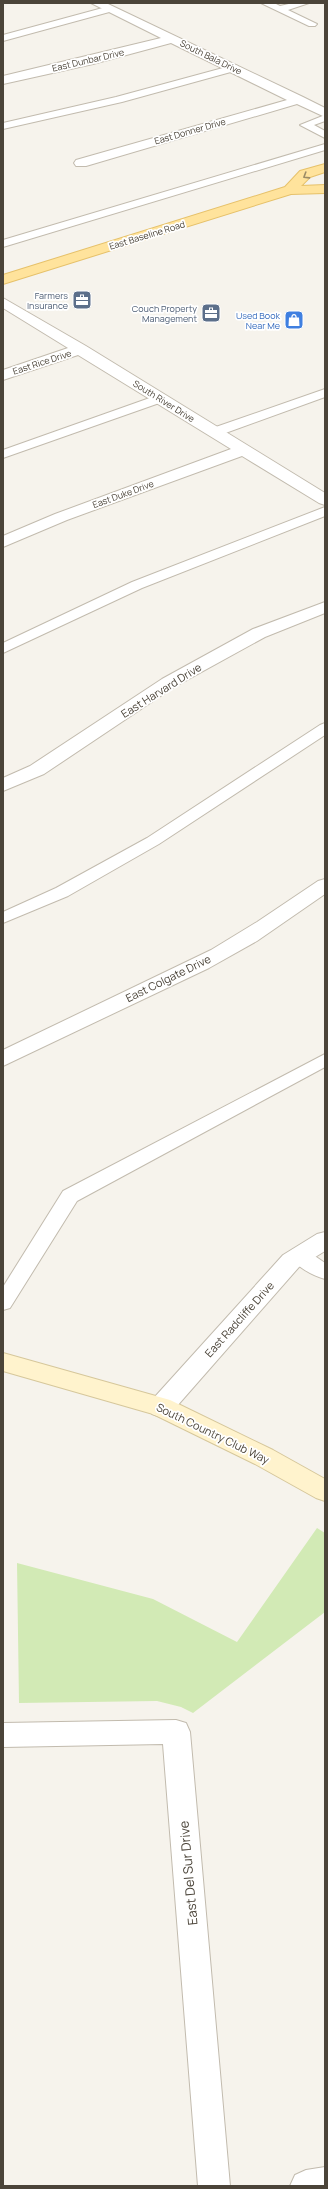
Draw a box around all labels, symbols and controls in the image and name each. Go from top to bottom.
street label: South Bala Drive [178,36,244,78]
street label: East Dunbar Drive [51,45,125,75]
street label: East Donner Drive [153,115,227,147]
one-way arrow [303,171,310,179]
street label: East Baseline Road [107,217,187,253]
place label: Farmers Insurance [27,289,68,312]
office icon: Farmers Insurance [71,289,93,311]
place label: Couch Property Management [132,302,197,325]
office icon: Couch Property Management [200,302,222,324]
place label: Used Book Near Me [236,309,281,332]
shop icon: Used Book Near Me [283,309,305,331]
street label: East Rice Drive [11,346,73,378]
street label: South River Drive [131,377,197,425]
street label: East Duke Drive [91,477,155,511]
street label: East Harvard Drive [118,659,204,721]
street label: East Colgate Drive [123,951,214,1005]
street label: East Radcliffe Drive [201,1278,277,1360]
street label: South Country Club Way [154,1399,272,1467]
street label: East Del Sur Drive [174,1820,202,1926]

